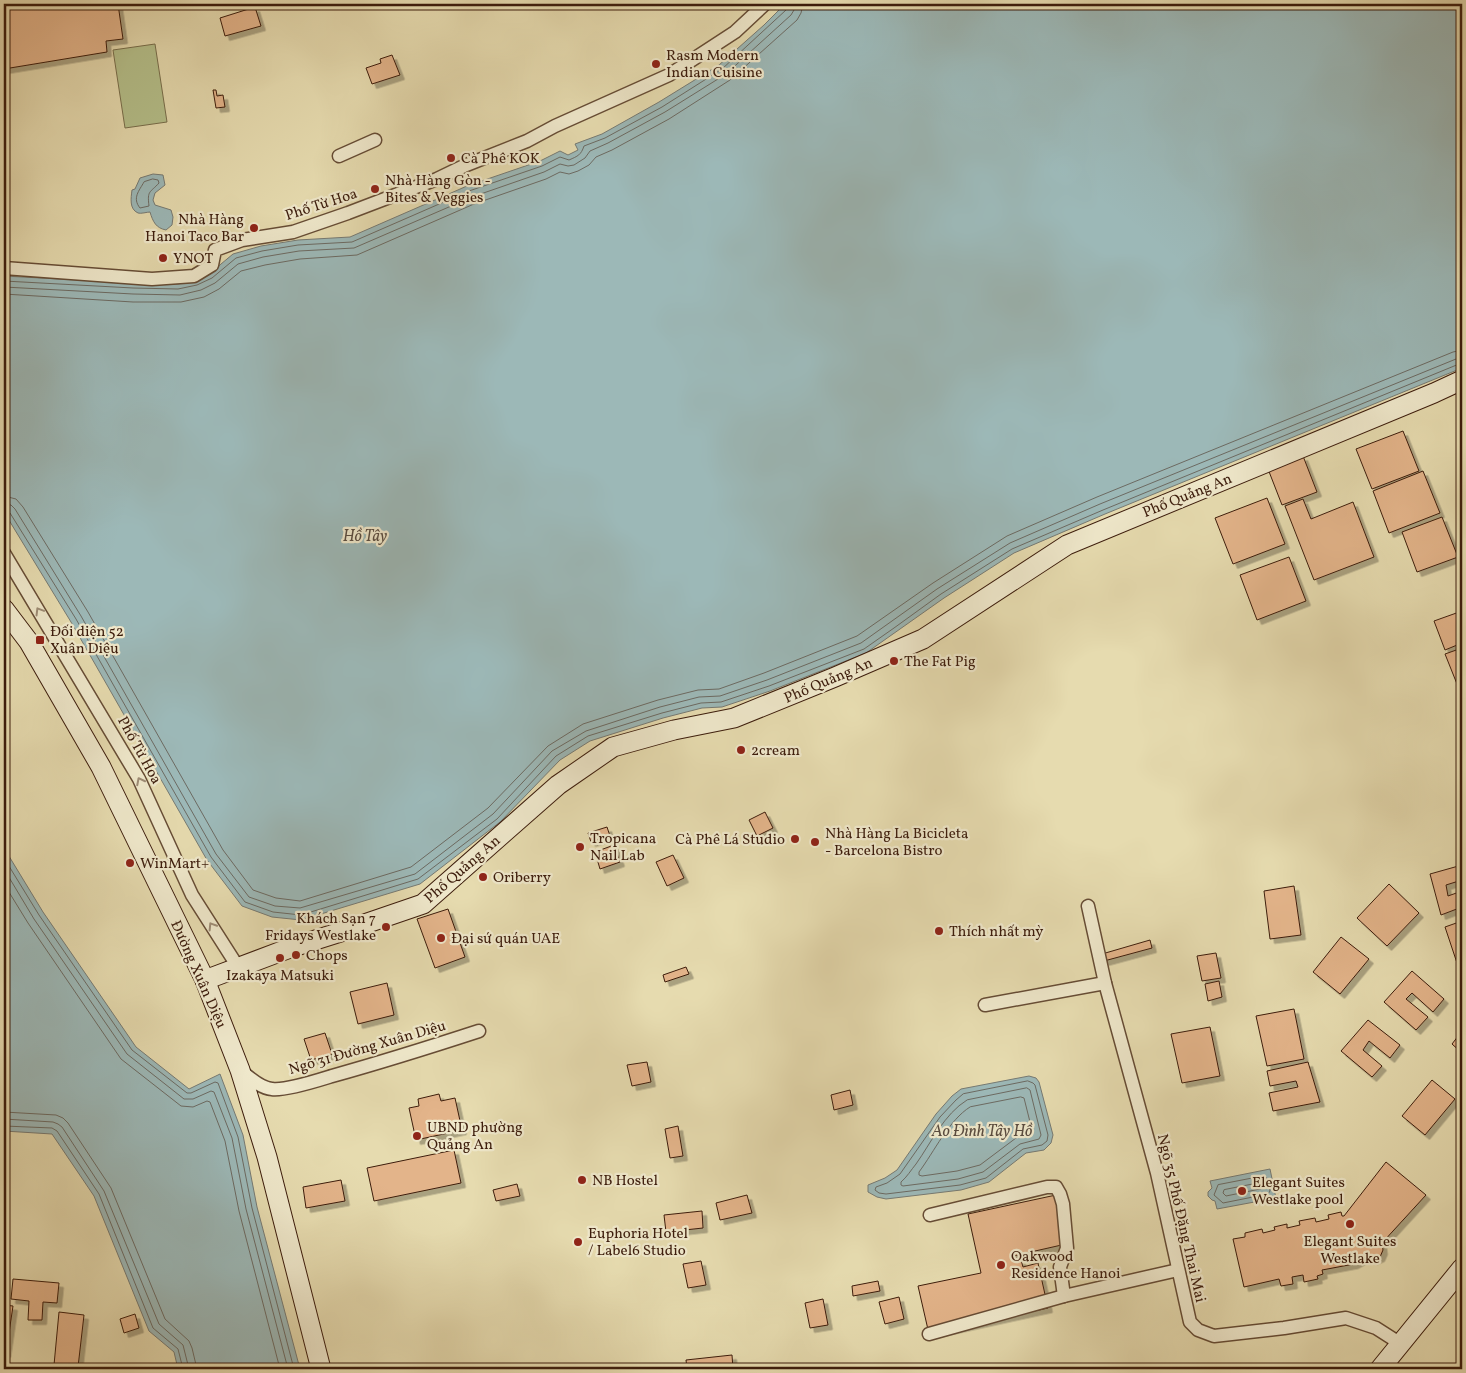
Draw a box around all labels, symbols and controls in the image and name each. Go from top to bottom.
place label: Rasm Modern Indian Cuisine [666,46,762,84]
marker: Rasm Modern Indian Cuisine [650,58,662,70]
place label: Cà Phê KOK [461,149,540,170]
marker: Cà Phê KOK [445,152,457,164]
place label: Nhà Hàng Gòn - Bites & Veggies [385,171,491,209]
marker: Nhà Hàng Gòn - Bites & Veggies [369,183,381,195]
street label: Phố Từ Hoa [283,184,360,227]
place label: Nhà Hàng Hanoi Taco Bar [145,210,244,248]
marker: Nhà Hàng Hanoi Taco Bar [248,222,260,234]
place label: YNOT [173,249,213,270]
marker: YNOT [157,252,169,264]
street label: Phố Quảng An [1140,469,1235,524]
water label: Hồ Tây [343,526,387,548]
one-way arrow [36,607,46,616]
place label: Đối diện 52 Xuân Diệu [50,622,124,660]
marker: Đối diện 52 Xuân Diệu [34,634,46,646]
place label: The Fat Pig [904,652,976,673]
street label: Phố Quảng An [781,653,876,710]
marker: The Fat Pig [888,655,900,667]
street label: Phố Từ Hoa [111,713,166,788]
place label: 2cream [751,741,800,762]
marker: 2cream [735,744,747,756]
one-way arrow [136,777,146,786]
place label: Nhà Hàng La Bicicleta - Barcelona Bistro [825,824,969,862]
place label: Tropicana Nail Lab [590,829,656,867]
place label: Cà Phê Lá Studio [675,830,785,851]
street label: Phố Quảng An [420,831,506,909]
marker: Cà Phê Lá Studio [789,833,801,845]
marker: Nhà Hàng La Bicicleta - Barcelona Bistro [809,836,821,848]
marker: Tropicana Nail Lab [574,841,586,853]
place label: WinMart+ [140,854,209,875]
marker: WinMart+ [124,857,136,869]
place label: Oriberry [493,868,551,889]
marker: Oriberry [477,871,489,883]
place label: Khách Sạn 7 Fridays Westlake [265,909,376,947]
street label: Đường Xuân Diệu [164,917,231,1032]
marker: Khách Sạn 7 Fridays Westlake [380,921,392,933]
place label: Thích nhất mỳ [949,922,1043,943]
one-way arrow [208,923,218,932]
marker: Thích nhất mỳ [933,925,945,937]
place label: Đại sứ quán UAE [451,929,560,950]
marker: Đại sứ quán UAE [435,932,447,944]
place label: Chops [306,946,348,967]
marker: Chops [290,949,302,961]
marker: Izakaya Matsuki [274,952,286,964]
place label: Izakaya Matsuki [226,966,334,987]
street label: Ngõ 31 Đường Xuân Diệu [286,1016,449,1081]
place label: UBND phường Quảng An [427,1118,523,1156]
water label: Ao Đình Tây Hồ [931,1121,1033,1143]
marker: UBND phường Quảng An [411,1130,423,1142]
street label: Ngõ 35 Phố Đặng Thai Mai [1151,1132,1210,1305]
place label: NB Hostel [592,1171,658,1192]
place label: Elegant Suites Westlake pool [1252,1173,1345,1211]
marker: NB Hostel [576,1174,588,1186]
marker: Elegant Suites Westlake pool [1236,1185,1248,1197]
marker: Elegant Suites Westlake [1344,1218,1356,1230]
place label: Euphoria Hotel / Label6 Studio [588,1224,688,1262]
place label: Elegant Suites Westlake [1304,1232,1396,1270]
marker: Euphoria Hotel / Label6 Studio [572,1236,584,1248]
place label: Oakwood Residence Hanoi [1011,1247,1121,1285]
marker: Oakwood Residence Hanoi [995,1259,1007,1271]

